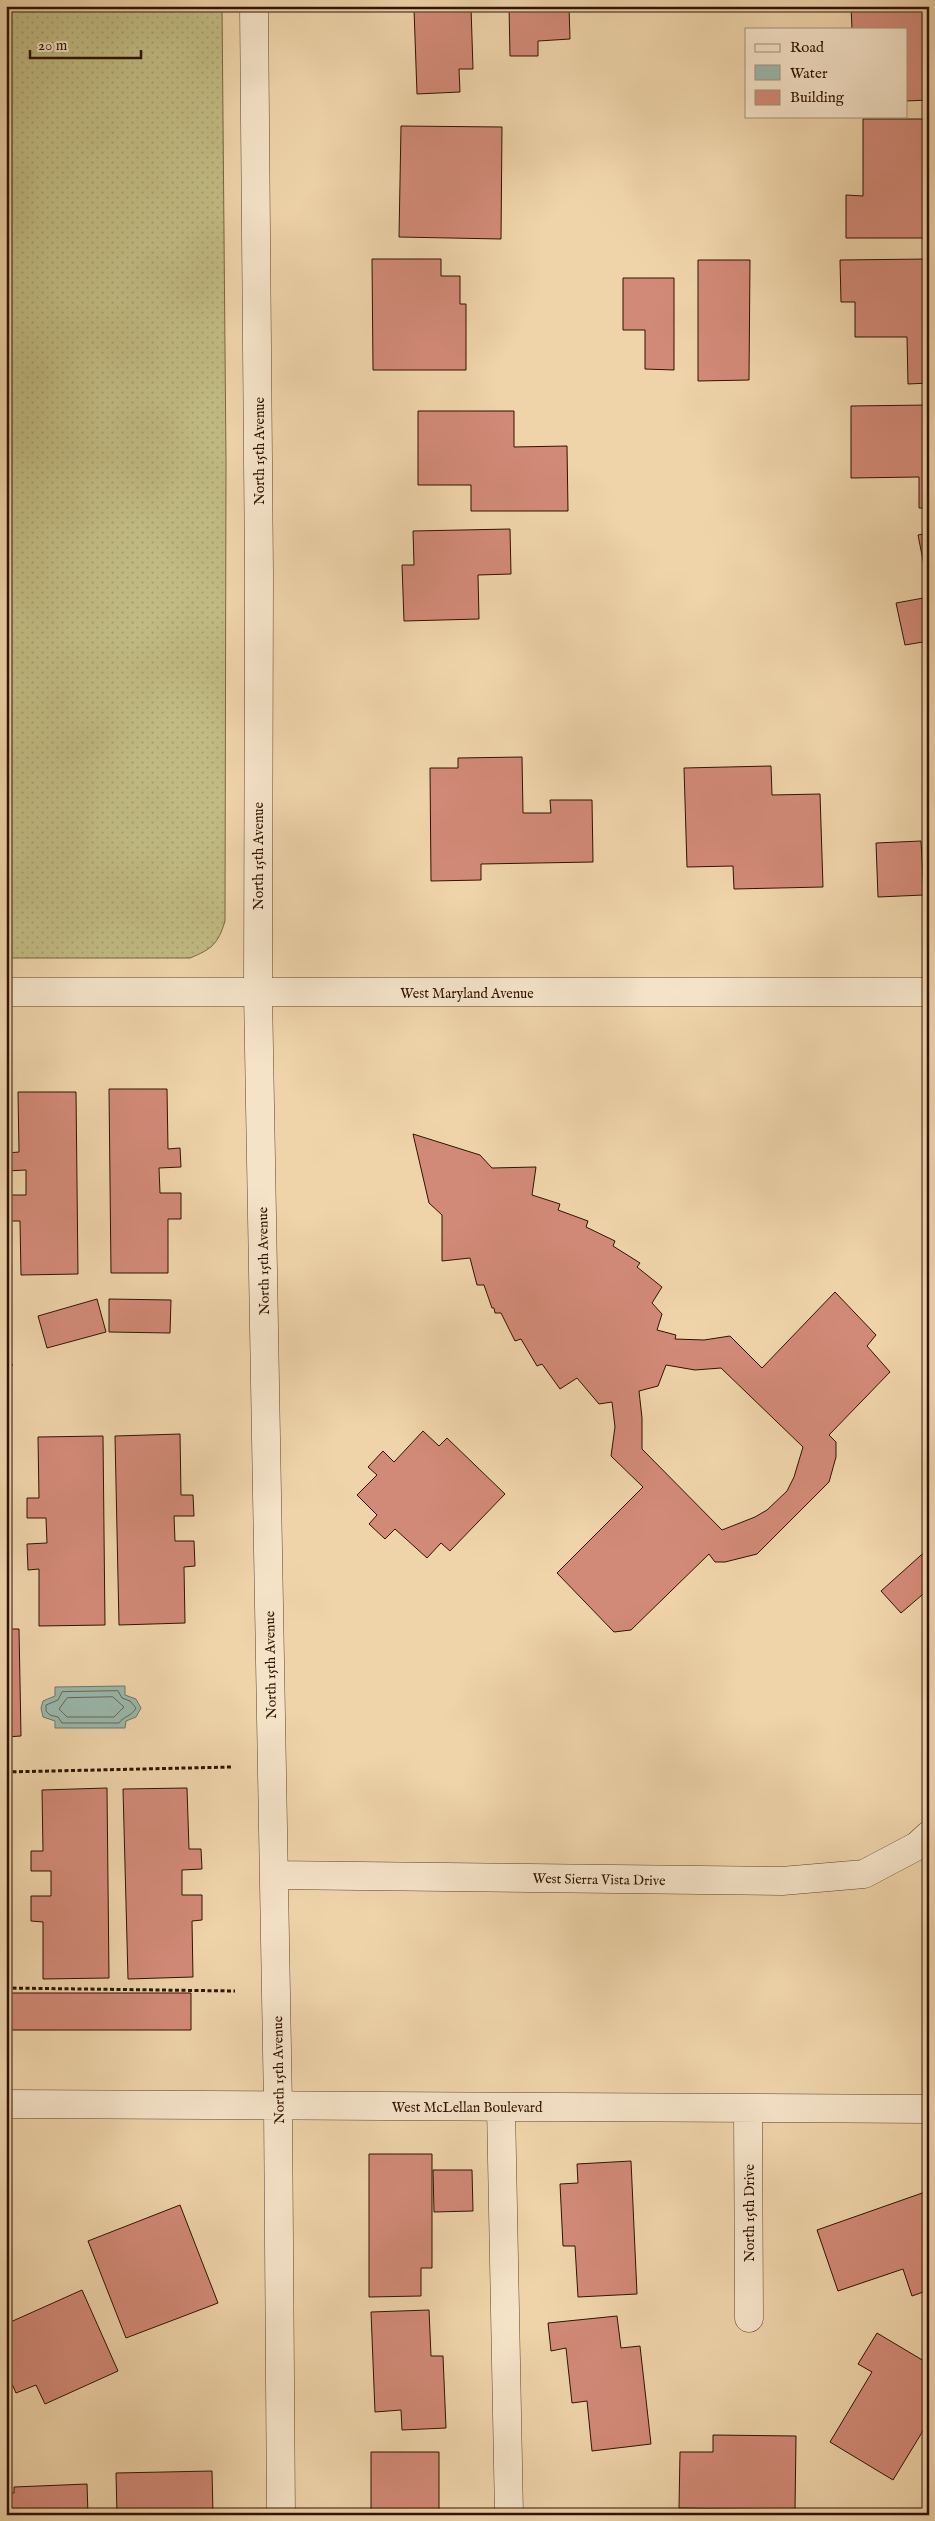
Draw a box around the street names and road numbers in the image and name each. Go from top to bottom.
street label: North 15th Avenue [251,396,269,505]
street label: North 15th Avenue [250,801,268,910]
street label: West Maryland Avenue [400,985,534,1003]
street label: North 15th Avenue [254,1206,274,1315]
street label: North 15th Avenue [261,1610,281,1719]
street label: West Sierra Vista Drive [532,1870,666,1890]
street label: North 15th Avenue [269,2015,289,2124]
street label: West McLellan Boulevard [392,2099,543,2117]
street label: North 15th Drive [741,2163,759,2262]

